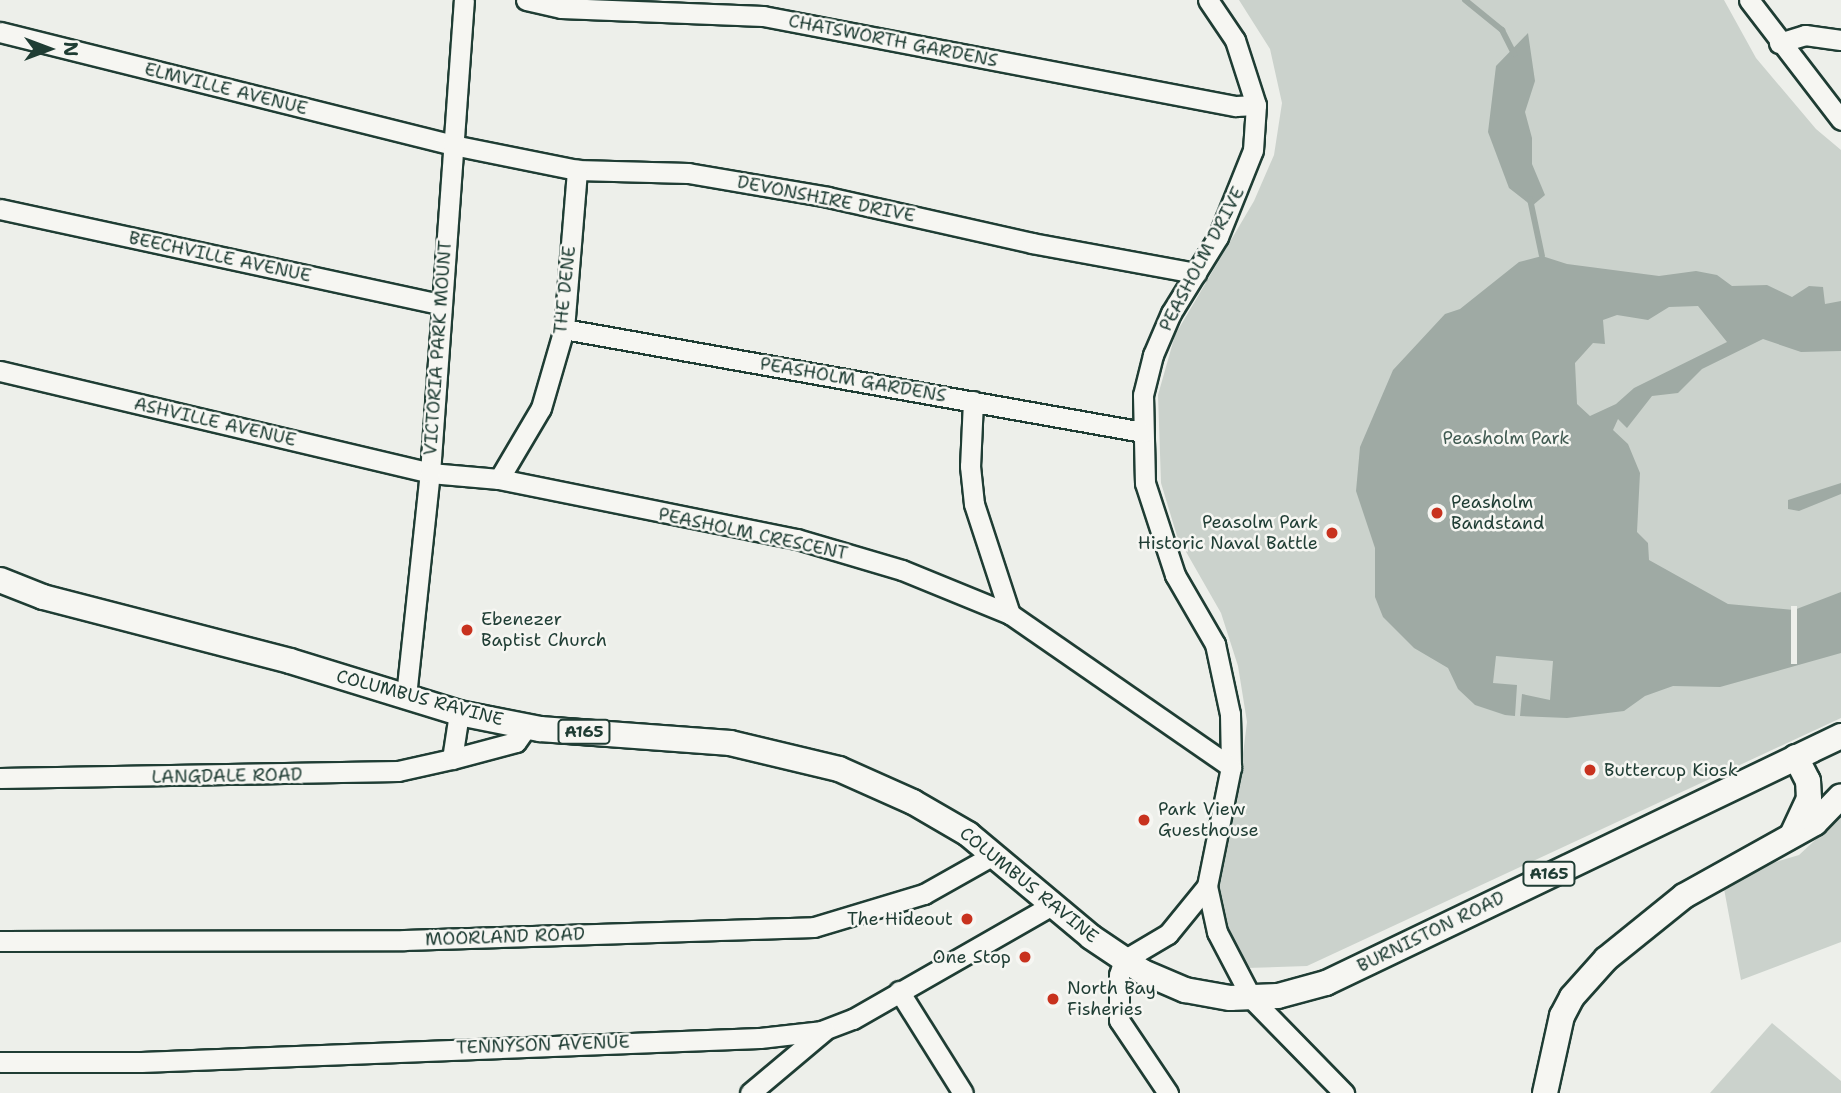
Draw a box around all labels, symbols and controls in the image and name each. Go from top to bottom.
street label: CHATSWORTH GARDENS [787,10,999,72]
north arrow [14,14,84,84]
text: N [58,41,83,57]
street label: ELMVILLE AVENUE [142,58,310,120]
street label: DEVONSHIRE DRIVE [735,171,917,227]
street label: PEASHOLM DRIVE [1155,183,1249,335]
street label: BEECHVILLE AVENUE [127,227,313,287]
street label: VICTORIA PARK MOUNT [420,240,456,456]
street label: THE DENE [550,245,580,335]
street label: PEASHOLM GARDENS [758,353,948,407]
street label: ASHVILLE AVENUE [132,393,298,451]
park label: Peasholm Park [1442,427,1570,449]
place label: Peasholm Bandstand [1451,492,1544,534]
street label: PEASHOLM CRESCENT [656,503,850,565]
marker: Peasholm Bandstand [1429,505,1445,521]
place label: Peasolm Park Historic Naval Battle [1138,512,1318,554]
marker: Peasolm Park Historic Naval Battle [1324,525,1340,541]
place label: Ebenezer Baptist Church [481,609,607,652]
marker: Ebenezer Baptist Church [459,622,475,638]
street label: COLUMBUS RAVINE [334,665,506,731]
road number: A165 [556,720,612,744]
place label: Buttercup Kiosk [1604,759,1738,781]
marker: Buttercup Kiosk [1582,762,1598,778]
street label: LANGDALE ROAD [151,764,303,788]
place label: Park View Guesthouse [1158,799,1259,842]
marker: Park View Guesthouse [1136,812,1152,828]
street label: COLUMBUS RAVINE [955,822,1103,948]
road number: A165 [1521,862,1577,887]
street label: BURNISTON ROAD [1354,887,1508,977]
place label: The Hideout [847,908,953,930]
marker: The Hideout [959,911,975,927]
street label: MOORLAND ROAD [425,923,585,951]
place label: One Stop [933,946,1011,968]
marker: One Stop [1017,949,1033,965]
place label: North Bay Fisheries [1067,978,1156,1020]
marker: North Bay Fisheries [1045,991,1061,1007]
street label: TENNYSON AVENUE [456,1031,630,1059]

